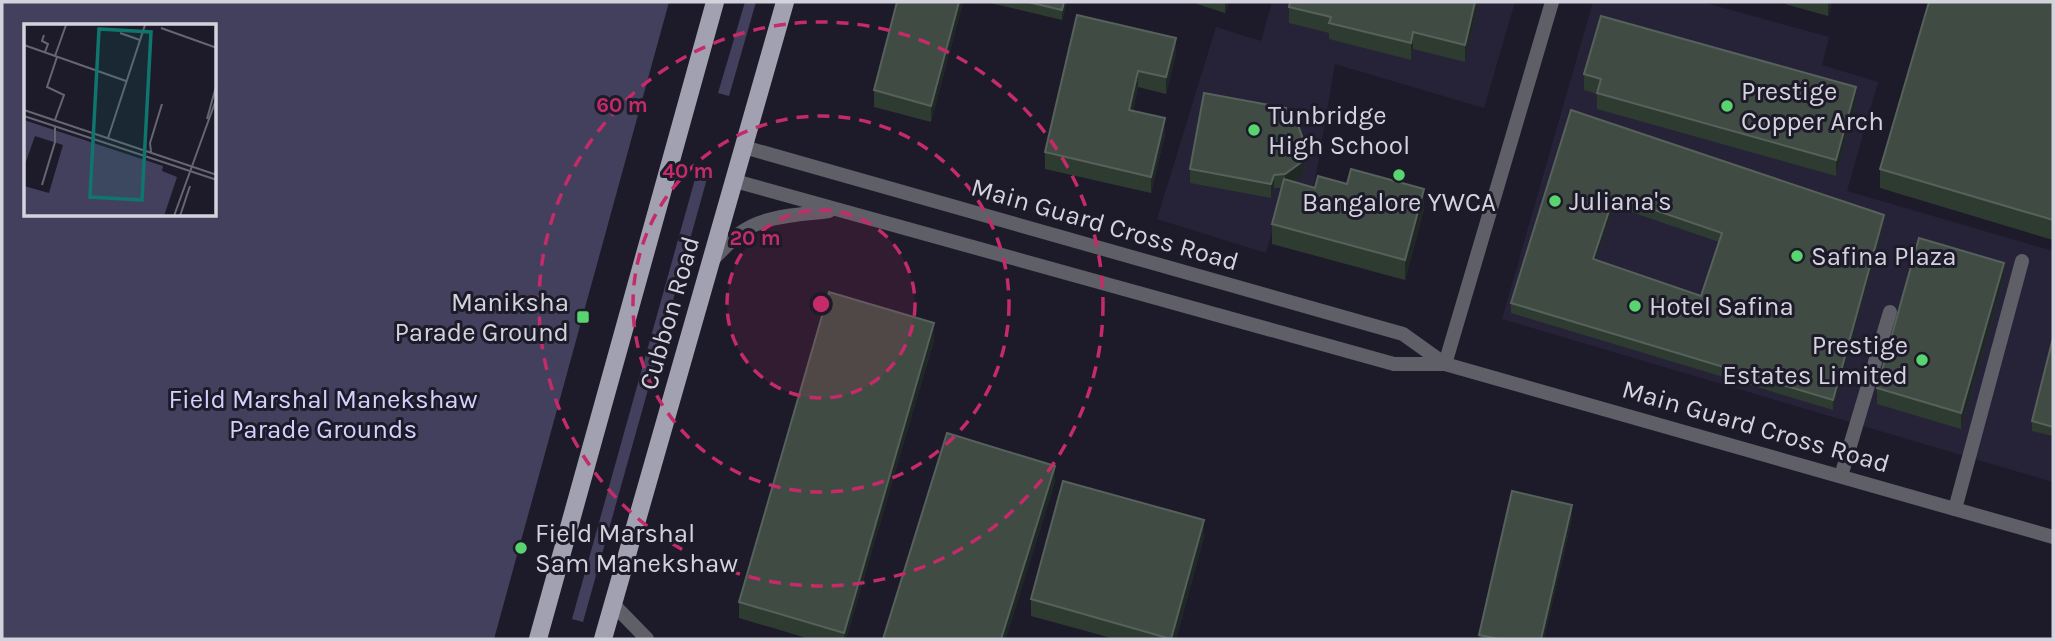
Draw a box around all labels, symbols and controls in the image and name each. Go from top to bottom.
inset map [24,24,217,217]
place label: Prestige Copper Arch [1741,76,1884,137]
text: 60 m [596,93,648,117]
marker: Prestige Copper Arch [1719,98,1735,114]
place label: Tunbridge High School [1268,100,1410,161]
marker: Tunbridge High School [1246,122,1262,138]
text: 40 m [662,159,714,183]
marker: Bangalore YWCA [1391,167,1407,183]
street label: Main Guard Cross Road [968,171,1242,278]
place label: Juliana's [1569,186,1672,217]
place label: Bangalore YWCA [1302,187,1496,218]
marker: Juliana's [1547,193,1563,209]
text: 20 m [729,226,781,250]
street label: Cubbon Road [633,233,706,394]
place label: Safina Plaza [1811,241,1957,272]
marker: Safina Plaza [1789,248,1805,264]
place label: Maniksha Parade Ground [394,287,569,348]
place label: Hotel Safina [1649,291,1794,322]
centre of rings [809,292,833,316]
marker: Hotel Safina [1627,298,1643,314]
marker: Maniksha Parade Ground [575,309,591,325]
place label: Prestige Estates Limited [1722,330,1908,391]
marker: Prestige Estates Limited [1914,352,1930,368]
street label: Main Guard Cross Road [1619,373,1893,480]
park label: Field Marshal Manekshaw Parade Grounds [169,384,478,445]
place label: Field Marshal Sam Manekshaw [535,518,738,579]
marker: Field Marshal Sam Manekshaw [513,540,529,556]

